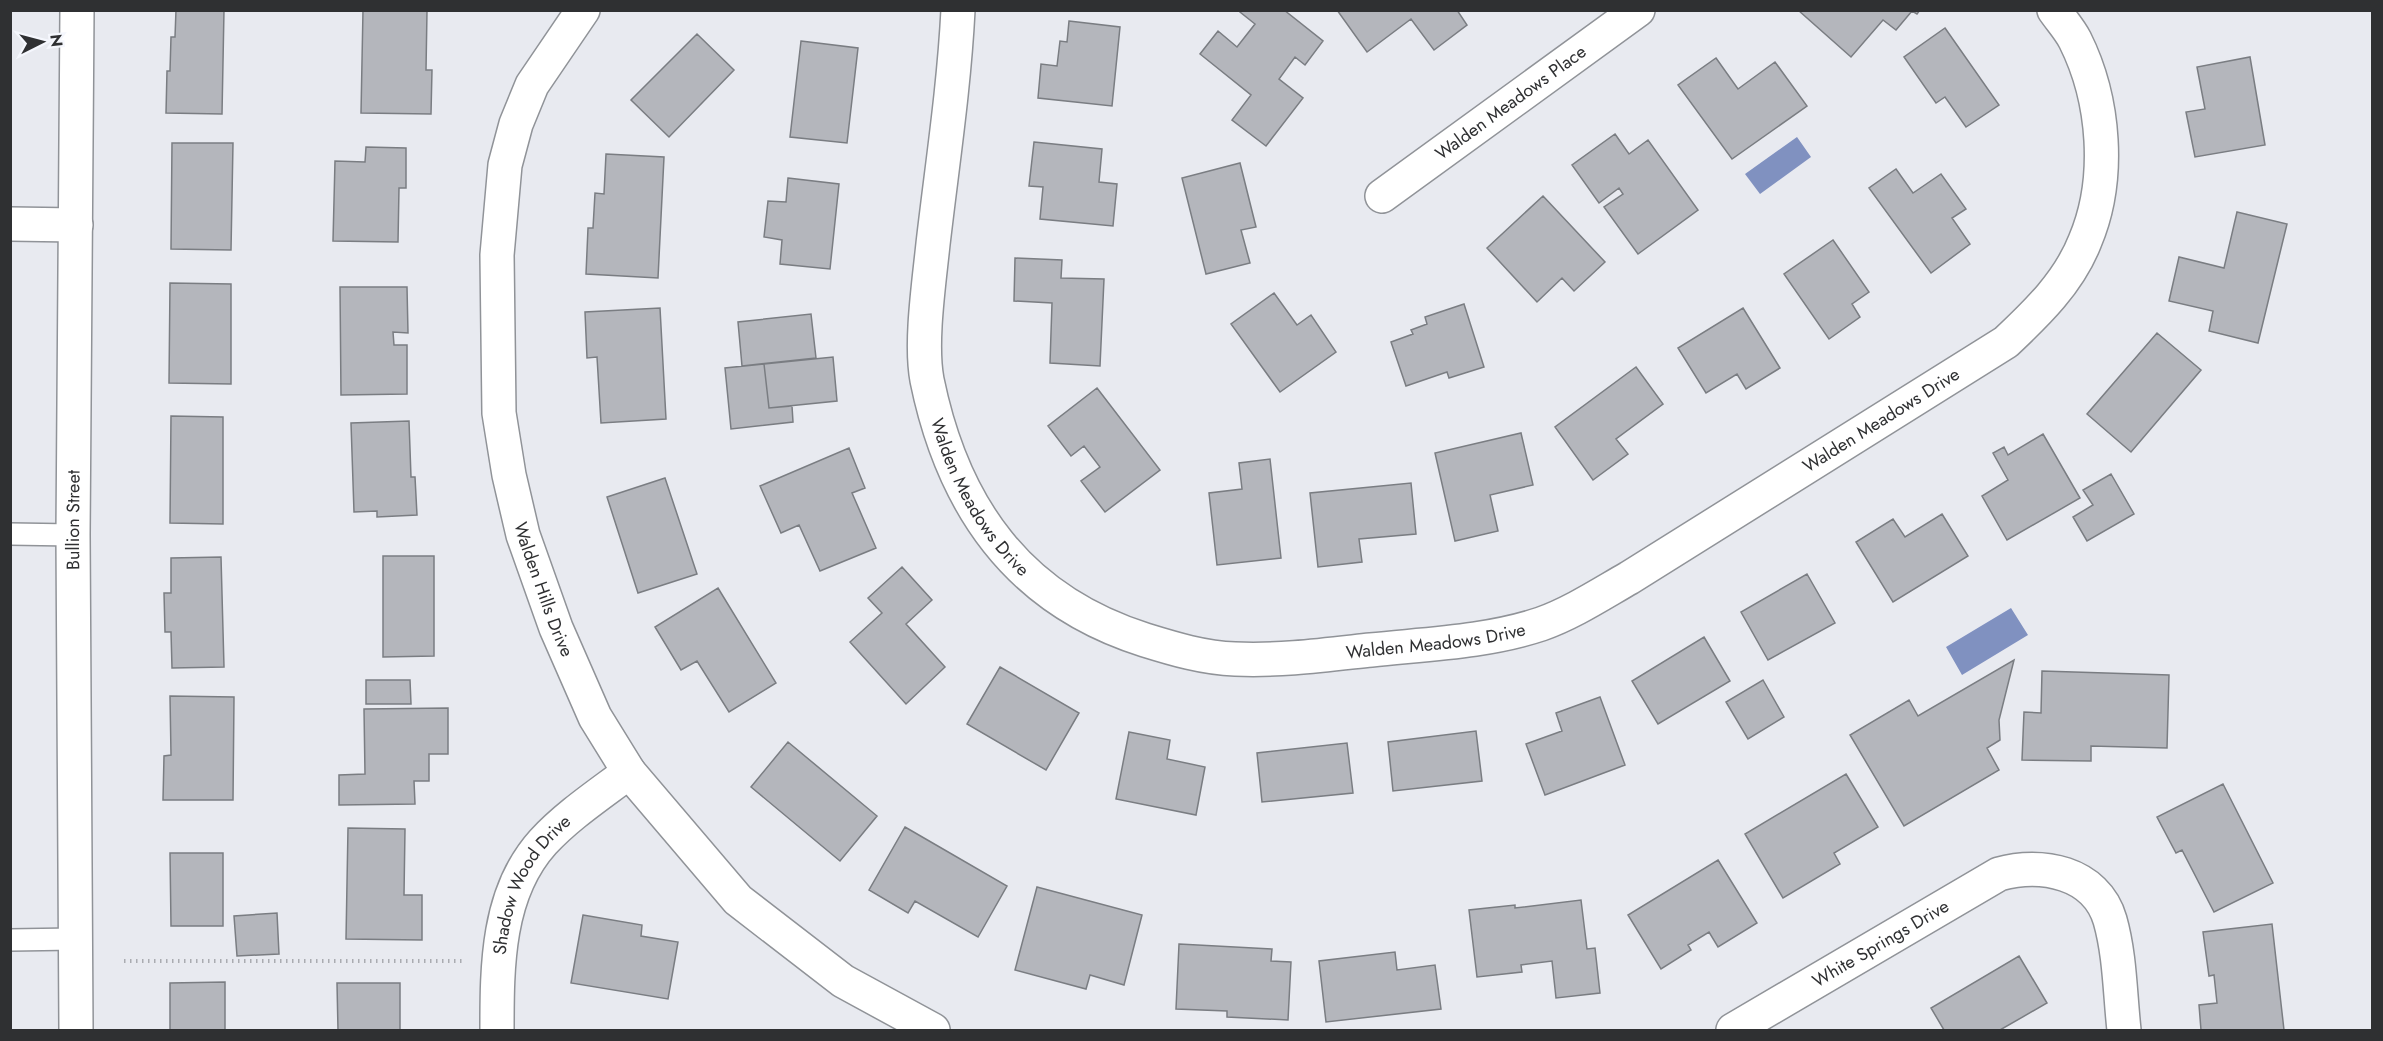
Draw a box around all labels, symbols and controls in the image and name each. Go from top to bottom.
north arrow [12,12,72,72]
text: N [44,33,69,48]
street label: Walden Meadows Place [1430,39,1592,166]
street label: Walden Meadows Drive [1798,361,1965,479]
street label: Walden Meadows Drive [924,415,1035,582]
street label: Bullion Street [60,469,87,570]
street label: Walden Hills Drive [507,519,580,661]
street label: Walden Meadows Drive [1345,616,1528,666]
street label: Shadow Wood Drive [487,809,576,956]
street label: White Springs Drive [1807,893,1954,994]

